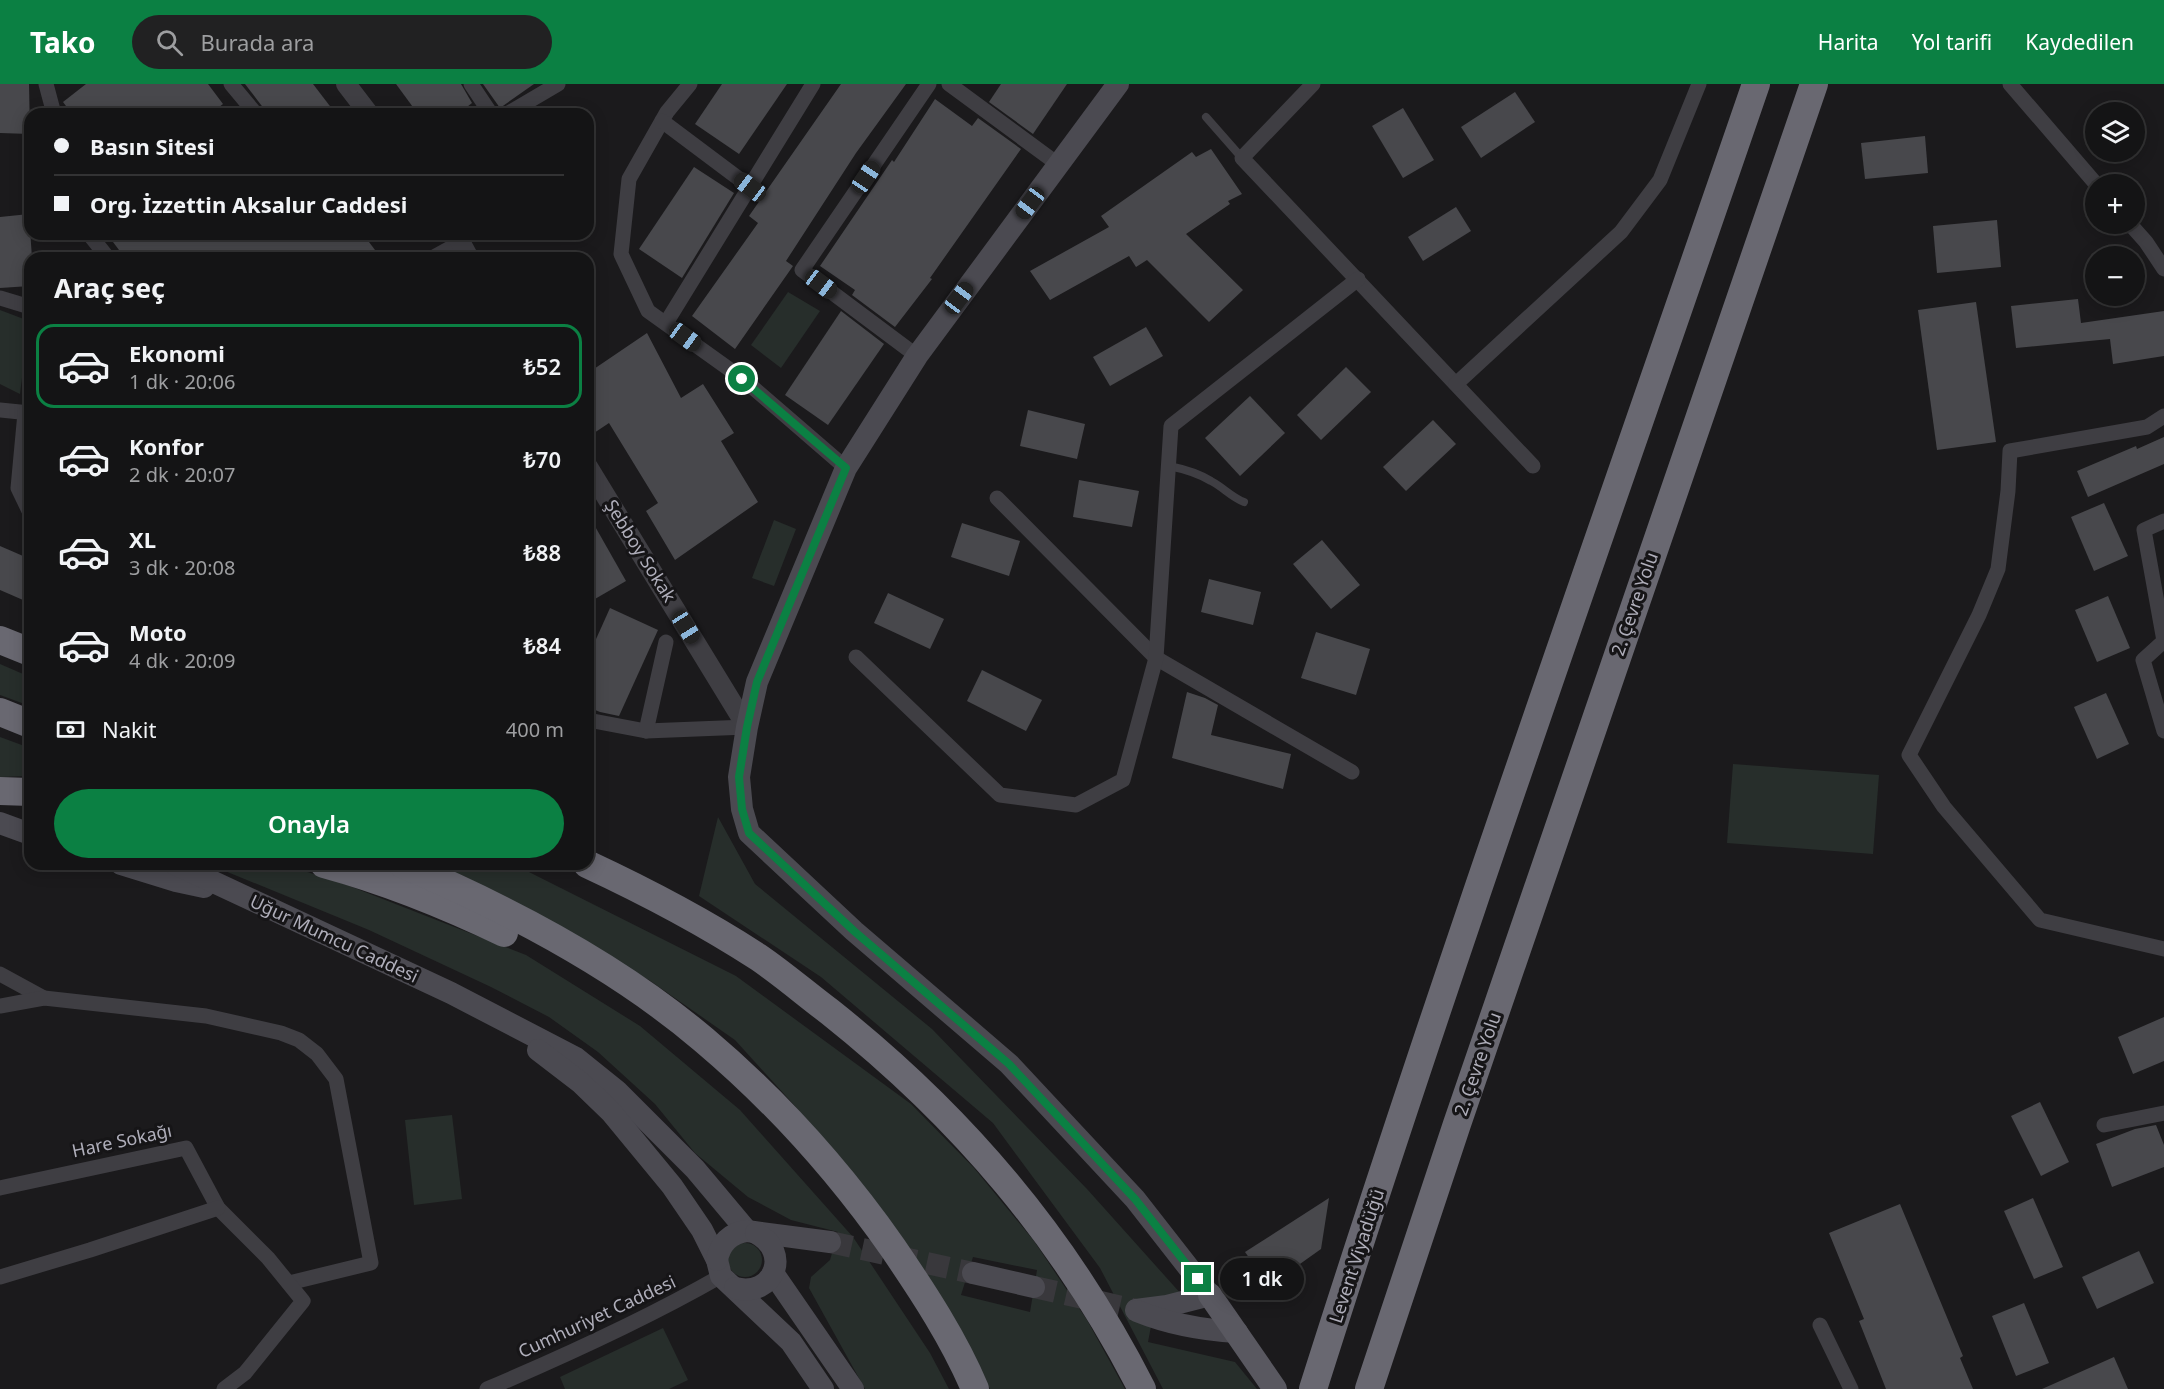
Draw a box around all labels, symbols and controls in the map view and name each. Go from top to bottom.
search box [132,15,552,69]
text: Tako [30,23,96,61]
icon: search [153,26,186,59]
text: Burada ara [201,27,314,57]
text: Harita [1818,28,1879,56]
text: Yol tarifi [1912,28,1992,56]
text: Kaydedilen [2025,28,2134,56]
map controls [2085,102,2145,306]
button: layers [2085,102,2145,162]
text: Basın Sitesi [90,131,214,161]
car [848,157,884,197]
car [730,169,770,205]
button: + [2085,174,2145,234]
car [1012,183,1048,223]
text: Org. İzzettin Aksalur Caddesi [90,189,407,219]
button: − [2085,246,2145,306]
car [801,266,841,302]
text: Araç seç [54,269,165,306]
car [941,278,977,318]
car [665,319,705,355]
text: Ekonomi [129,338,225,368]
icon: car [57,339,111,393]
text: ₺52 [523,351,561,381]
route start [728,365,755,392]
text: 1 dk · 20:06 [129,368,236,395]
text: Konfor [129,431,204,461]
icon: car [57,432,111,486]
text: ₺70 [523,444,561,474]
text: 2 dk · 20:07 [129,461,236,488]
street label: Şebboy Sokak [600,495,682,607]
text: XL [129,524,156,554]
icon: car [57,525,111,579]
text: ₺88 [523,537,561,567]
street label: 2. Çevre Yolu [1605,549,1663,659]
text: 3 dk · 20:08 [129,554,236,581]
car [669,607,703,647]
text: Moto [129,617,187,647]
icon: car [57,618,111,672]
text: ₺84 [523,630,561,660]
text: 4 dk · 20:09 [129,647,236,674]
icon: cash [54,713,87,746]
text: Nakit [102,714,156,744]
text: 400 m [506,716,564,743]
button: Onayla [54,789,564,858]
street label: Uğur Mumcu Caddesi [246,888,423,988]
street label: 2. Çevre Yolu [1448,1009,1506,1119]
street label: Hare Sokağı [70,1118,174,1162]
street label: Levent Viyadüğü [1323,1185,1389,1326]
callout: 1 dk [1219,1258,1303,1300]
route end [1184,1265,1211,1292]
text: 1 dk [1242,1265,1282,1292]
street label: Cumhuriyet Caddesi [514,1269,679,1363]

